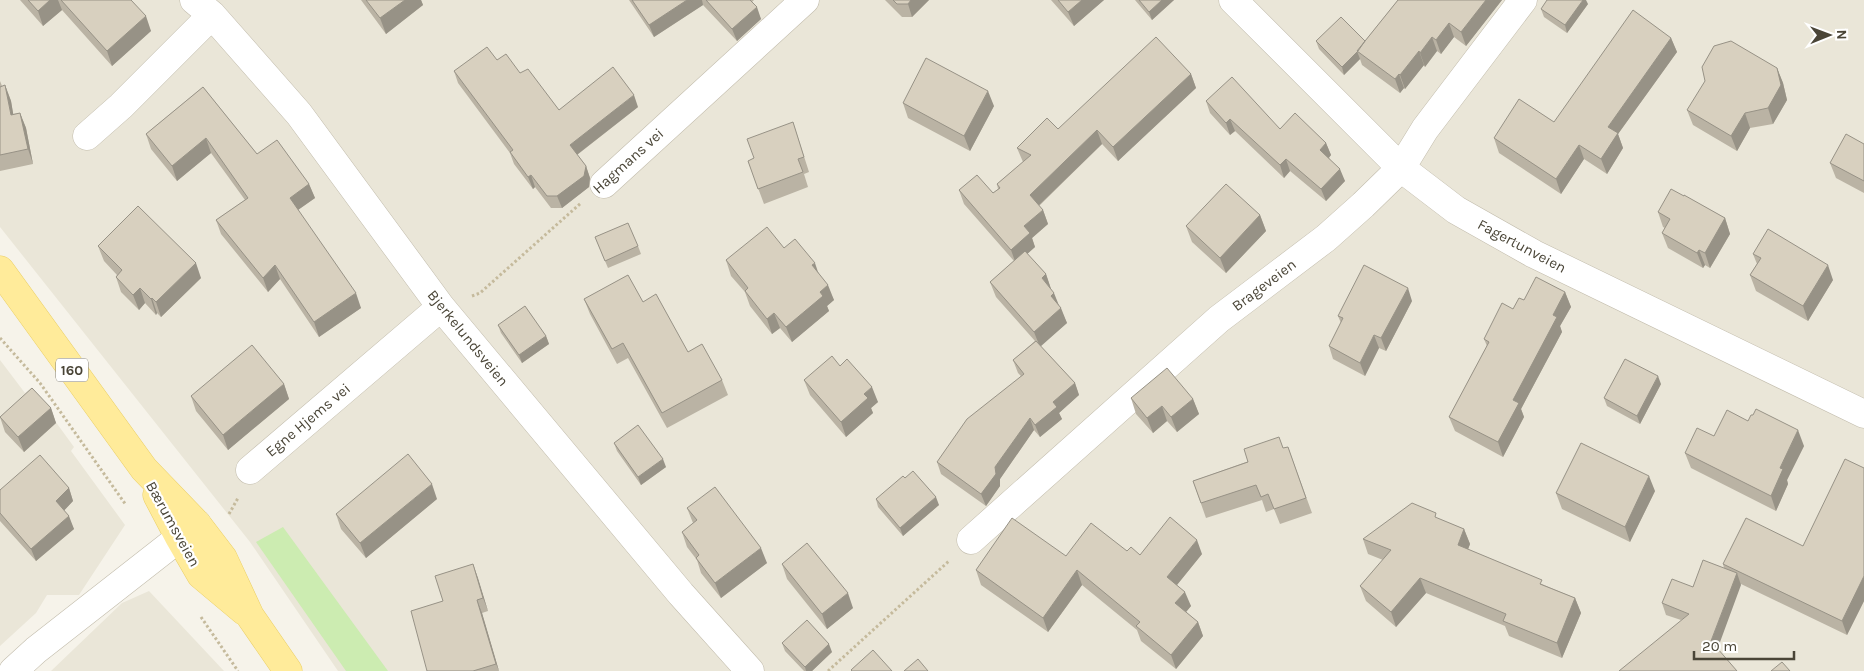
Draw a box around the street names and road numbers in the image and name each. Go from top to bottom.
street label: Hagmans vei [589,124,667,198]
street label: Fagertunveien [1475,215,1569,277]
street label: Brageveien [1228,255,1300,315]
street label: Bjerkelundsveien [424,286,512,390]
road number: 160 [56,358,88,382]
street label: Egne Hjems vei [262,379,354,461]
street label: Bærumsveien [142,478,204,570]

